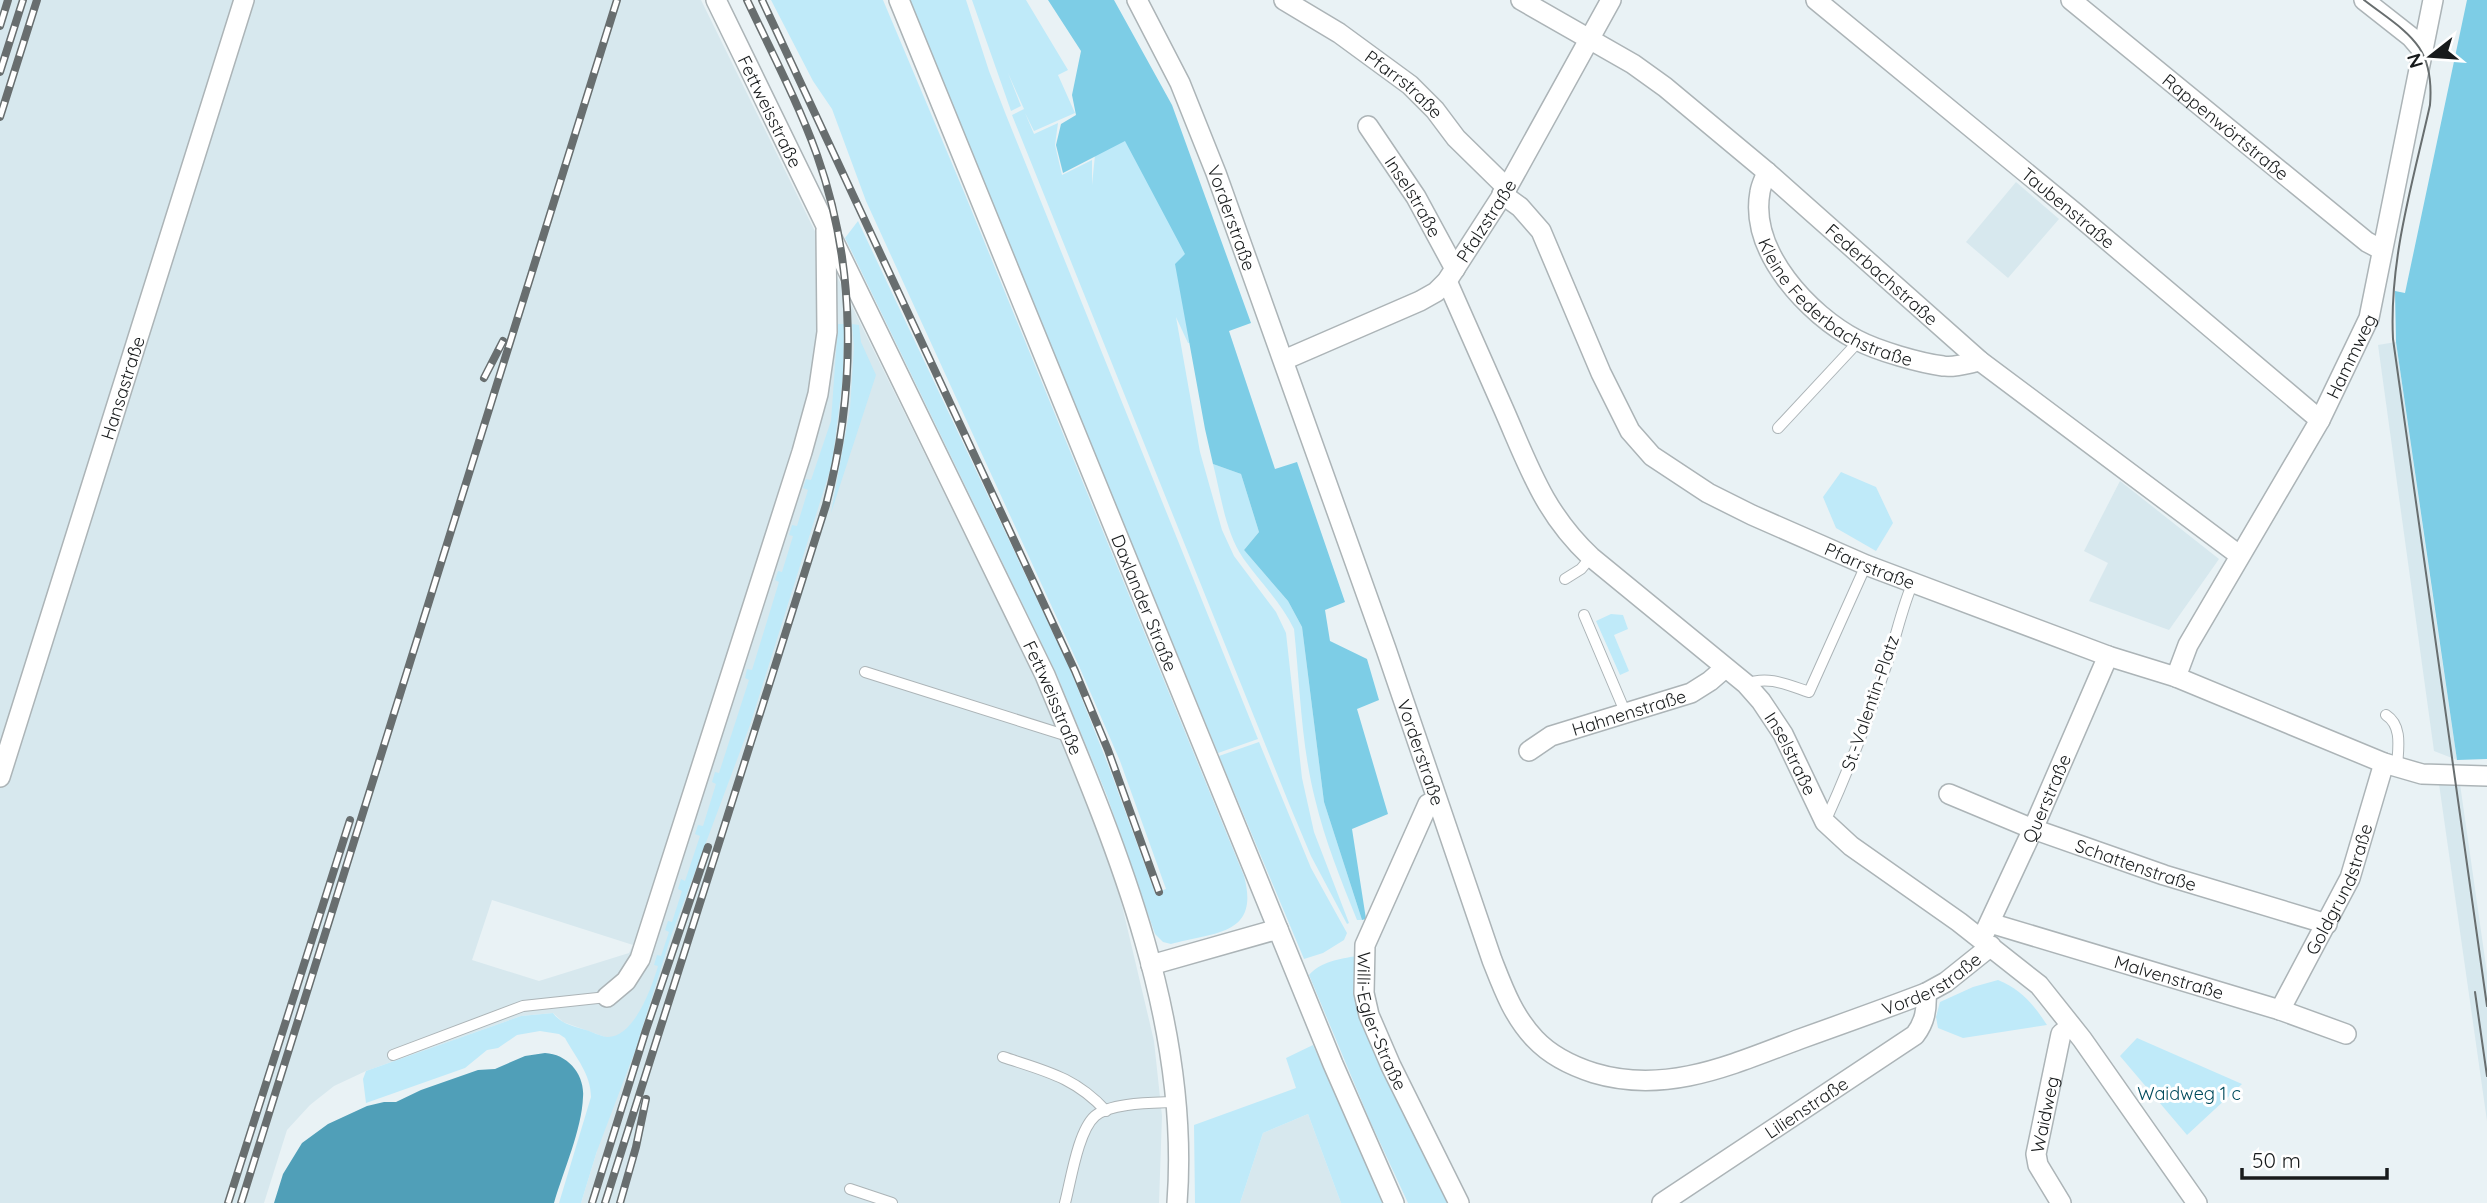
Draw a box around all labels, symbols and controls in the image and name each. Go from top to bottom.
north arrow [2396,21,2466,91]
street label: Pfarrstraße [1361,44,1449,123]
street label: Fettweisstraße [733,51,807,171]
text: N [2401,51,2428,71]
street label: Rappenwörtstraße [2158,68,2294,185]
street label: Inselstraße [1380,151,1447,241]
street label: Vorderstraße [1203,162,1261,274]
street label: Taubenstraße [2017,162,2120,253]
street label: Pfalzstraße [1451,175,1521,267]
street label: Federbachstraße [1821,218,1943,330]
street label: Kleine Federbachstraße [1754,235,1915,371]
street label: Hammweg [2321,310,2381,402]
street label: Hansastraße [95,333,149,442]
street label: Daxlander Straße [1107,531,1183,675]
street label: Pfarrstraße [1821,537,1918,594]
street label: St.-Valentin-Platz [1836,632,1904,774]
street label: Fettweisstraße [1018,637,1088,758]
street label: Hahnenstraße [1569,684,1689,740]
street label: Vorderstraße [1393,696,1450,808]
street label: Inselstraße [1760,707,1822,799]
street label: Querstraße [2017,750,2076,846]
street label: Goldgrundstraße [2300,821,2377,959]
street label: Schattenstraße [2072,833,2199,896]
street label: Vorderstraße [1879,947,1985,1020]
street label: Malvenstraße [2112,950,2226,1004]
street label: Willi-Egler-Straße [1353,951,1413,1094]
street label: Lilienstraße [1760,1071,1852,1143]
street label: Waidweg [2025,1074,2063,1155]
park label: Waidweg 1 c [2137,1082,2241,1105]
scale bar [2242,1136,2387,1180]
text: 50 m [2252,1147,2301,1173]

